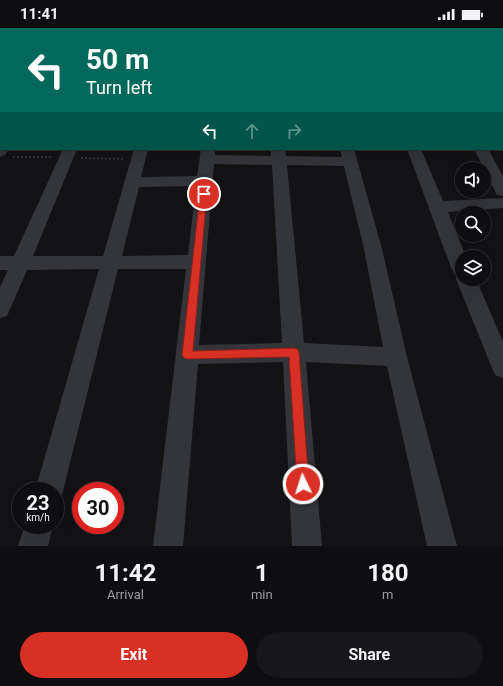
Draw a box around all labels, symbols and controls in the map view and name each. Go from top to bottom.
text: 11:41 [20,5,59,23]
text: 50 m [86,43,149,76]
icon: left [20,44,72,96]
text: Turn left [86,77,152,98]
icon: left [199,120,221,142]
icon: ahead [241,120,263,142]
icon: right [283,120,305,142]
map controls [455,162,491,286]
button: sound [455,162,491,198]
pin [187,177,221,211]
icon: arrive [193,183,215,205]
button: search [455,206,491,242]
button: layers [455,250,491,286]
position arrow [282,463,324,505]
speed limit sign: 30 [72,482,124,534]
text: 23 [27,491,49,515]
text: km/h [26,512,50,523]
text: 11:42 [95,559,156,587]
text: 1 [255,559,269,587]
text: 180 [367,559,408,587]
text: Arrival [107,587,144,602]
text: min [251,587,273,602]
text: m [382,587,394,602]
button: Exit [20,632,248,678]
button: Share [256,632,483,678]

